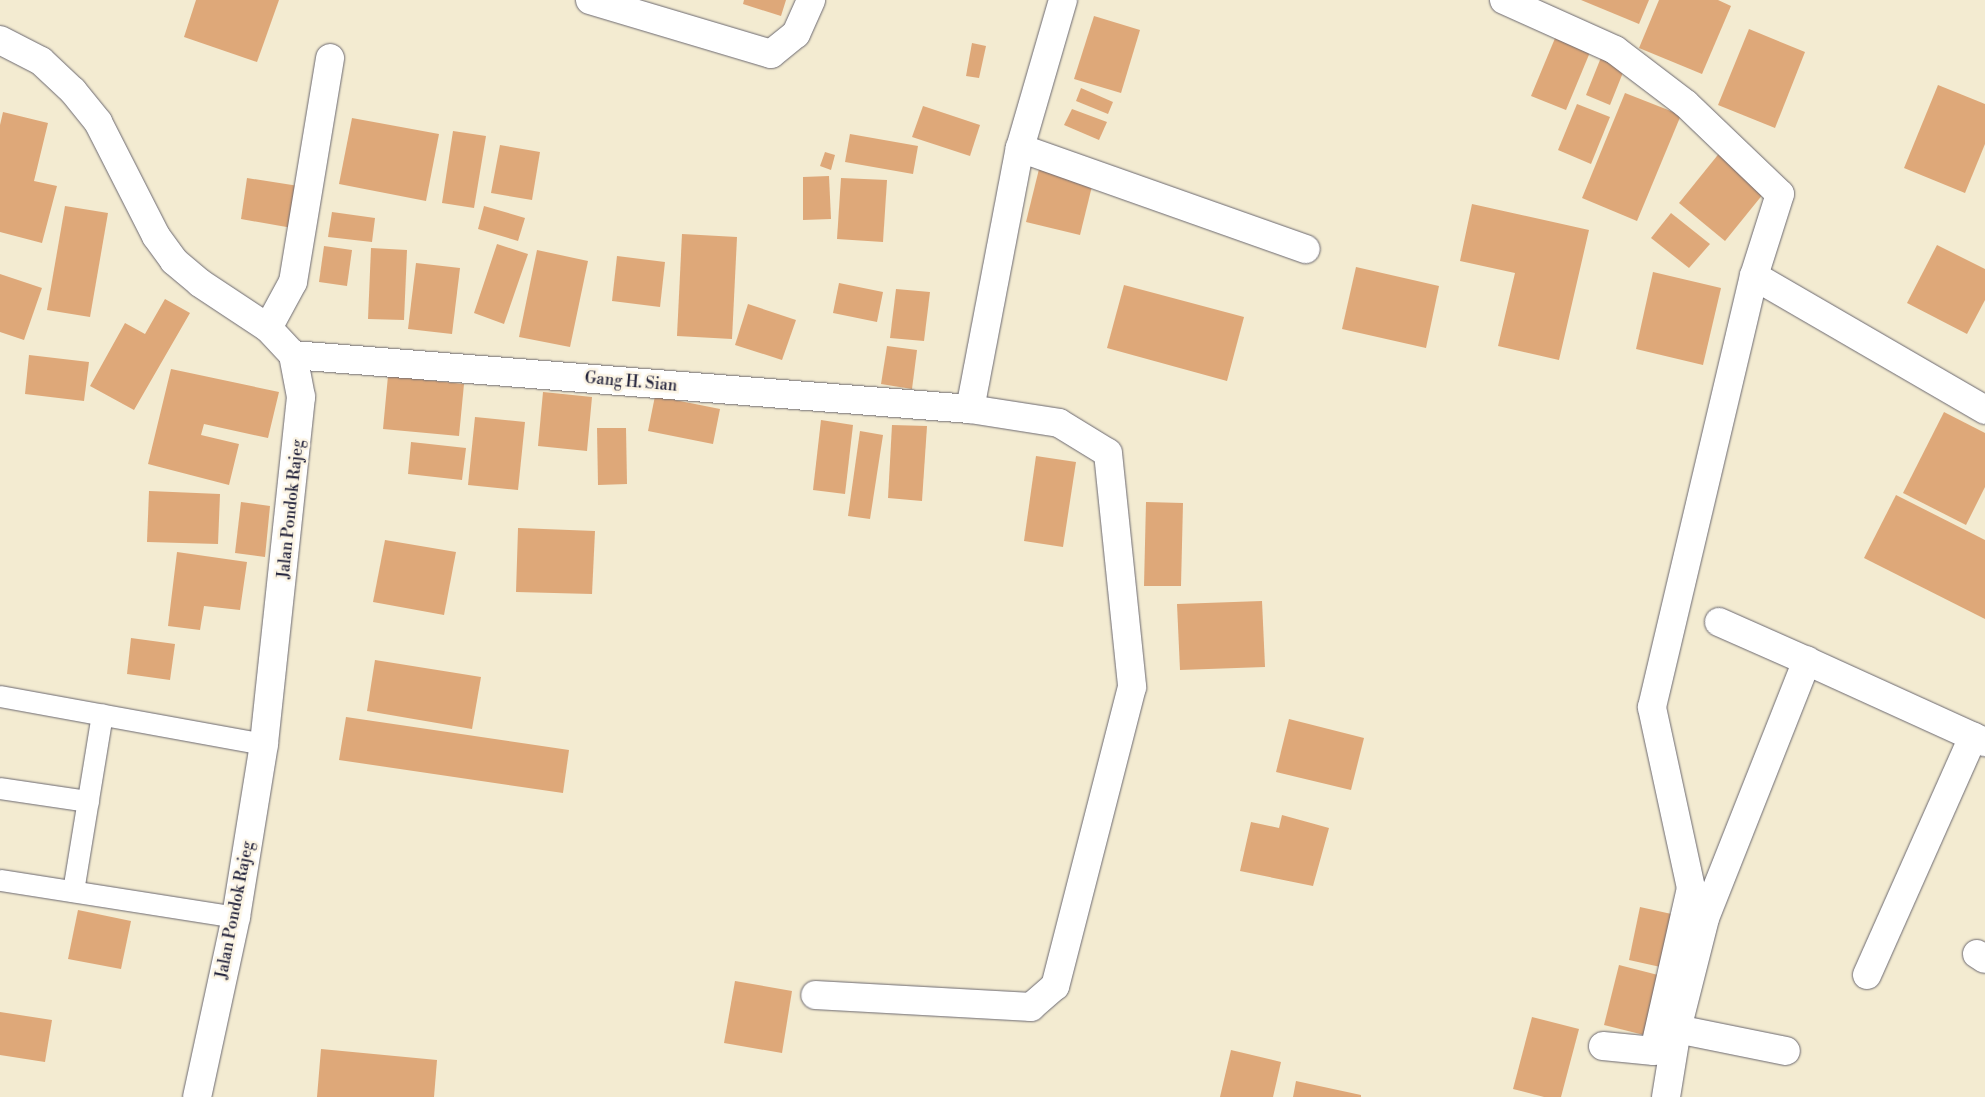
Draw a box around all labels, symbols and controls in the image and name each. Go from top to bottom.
street label: Gang H. Sian [584,368,678,396]
street label: Jalan Pondok Rajeg [274,439,308,579]
street label: Jalan Pondok Rajeg [212,840,258,980]

